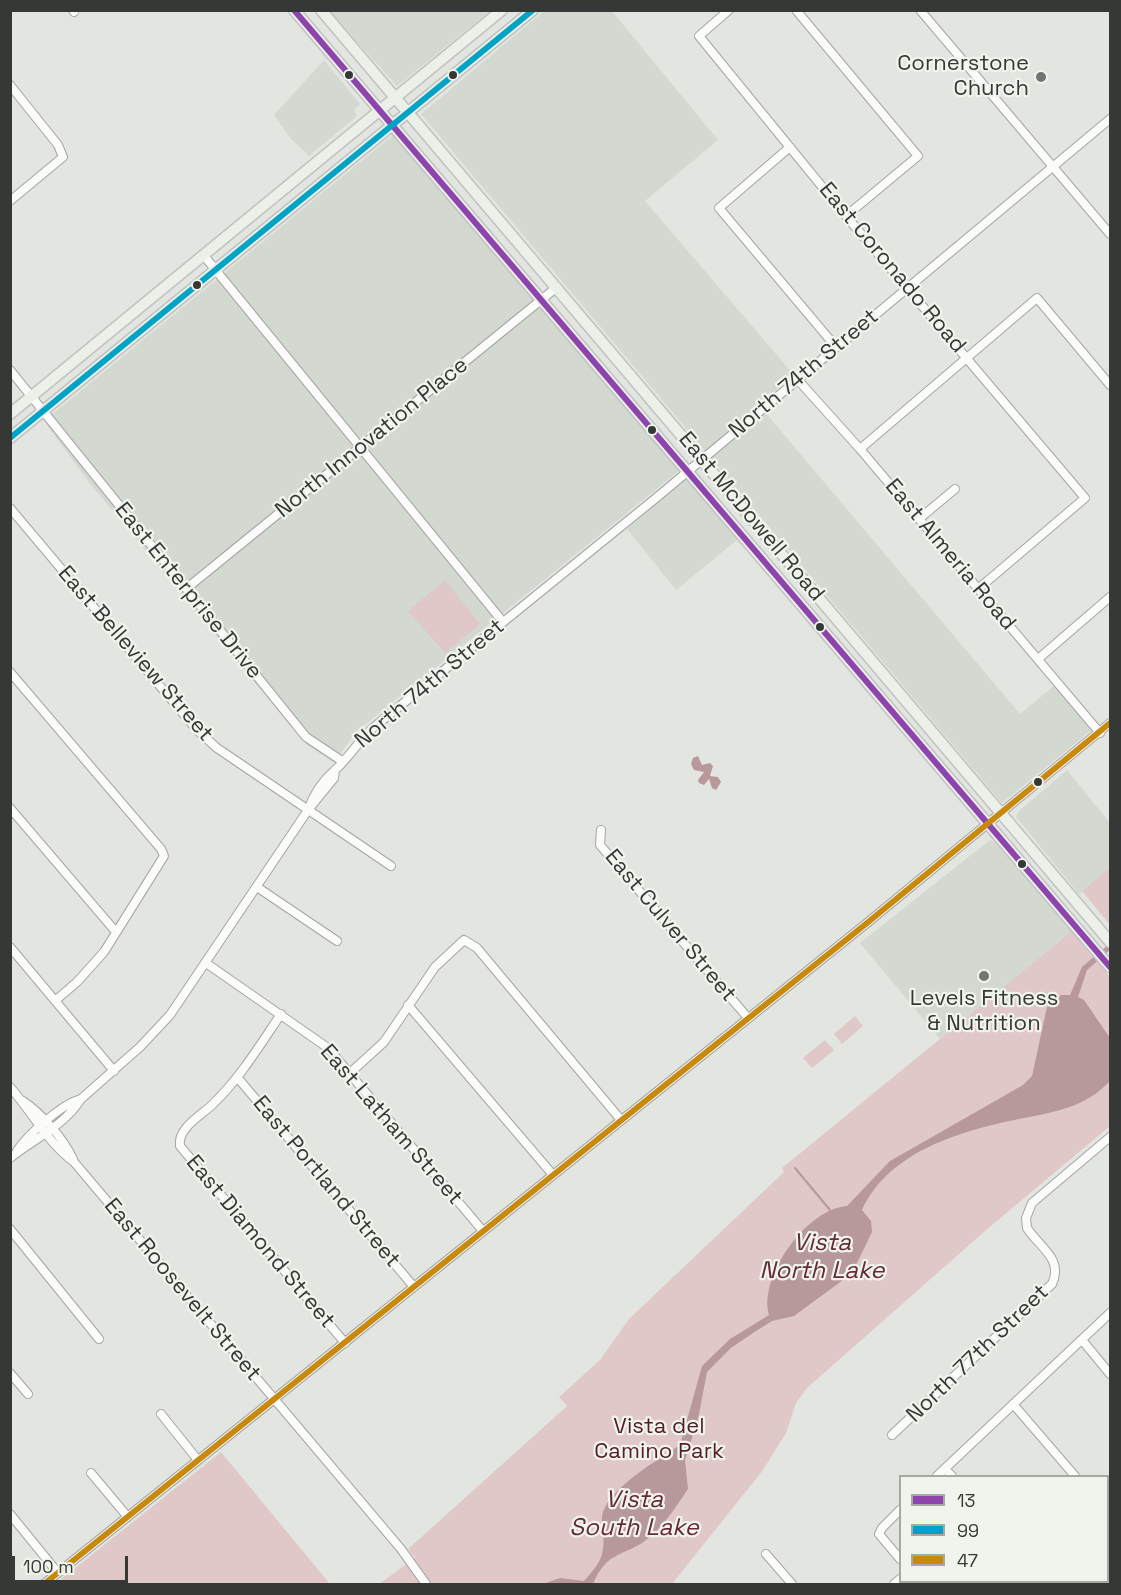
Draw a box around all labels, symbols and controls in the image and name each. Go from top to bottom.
place label: Cornerstone Church [897,51,1029,102]
unlabelled marker [343,69,355,81]
unlabelled marker [447,69,459,81]
marker: Cornerstone Church [1034,70,1048,84]
street label: East Coronado Road [813,177,971,359]
unlabelled marker [191,279,203,291]
street label: North 74th Street [724,304,884,444]
street label: North Innovation Place [270,352,474,524]
unlabelled marker [646,424,658,436]
street label: East McDowell Road [672,427,830,607]
street label: East Almeria Road [879,474,1021,636]
street label: East Enterprise Drive [109,497,267,685]
street label: East Belleview Street [52,561,218,747]
street label: North 74th Street [350,614,510,754]
unlabelled marker [814,621,826,633]
unlabelled marker [1032,776,1044,788]
street label: East Culver Street [599,844,741,1008]
unlabelled marker [1016,858,1028,870]
marker: Levels Fitness & Nutrition [977,969,991,983]
place label: Levels Fitness & Nutrition [910,986,1058,1038]
street label: East Latham Street [314,1039,468,1211]
street label: East Portland Street [247,1091,405,1273]
street label: East Diamond Street [180,1150,340,1334]
street label: East Roosevelt Street [98,1193,266,1387]
water label: Vista North Lake [759,1229,885,1285]
street label: North 77th Street [902,1280,1054,1428]
park label: Vista del Camino Park [594,1414,724,1466]
legend [899,1475,1109,1583]
water label: Vista South Lake [569,1486,699,1542]
text: 13 [957,1489,975,1512]
text: 99 [957,1519,979,1542]
scale bar [15,1544,130,1582]
text: 47 [957,1549,978,1572]
text: 100 m [23,1555,74,1578]

